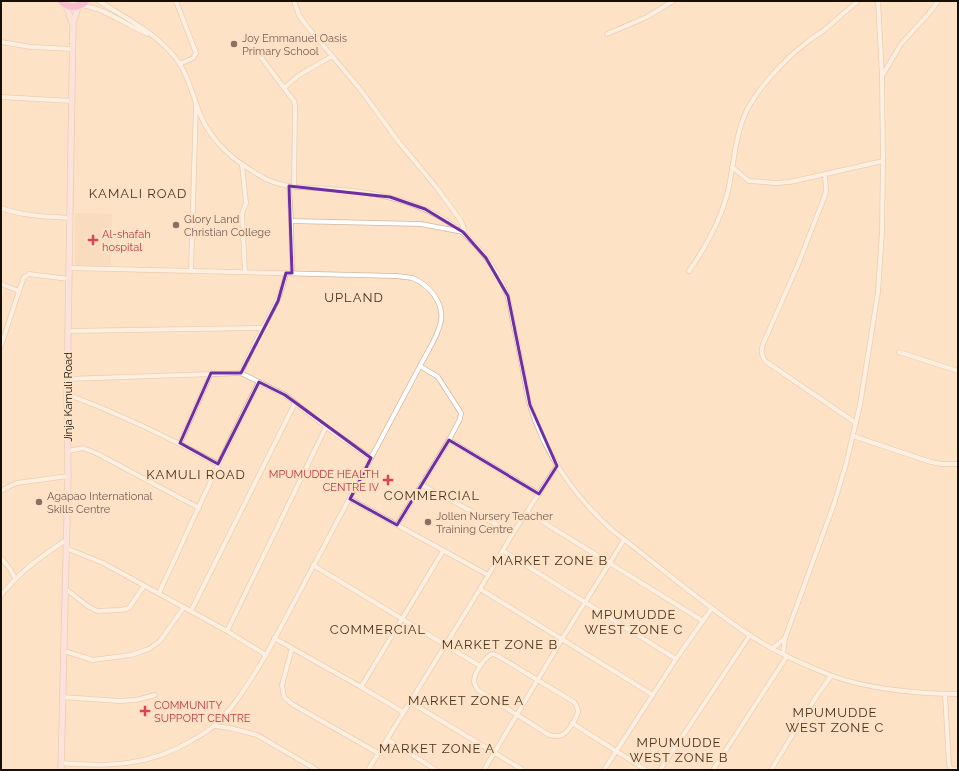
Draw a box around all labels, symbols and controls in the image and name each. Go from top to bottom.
place label: Joy Emmanuel Oasis Primary School [242,32,347,58]
marker: Joy Emmanuel Oasis Primary School [229,39,239,49]
district label: KAMALI ROAD [89,186,187,201]
place label: Glory Land Christian College [184,213,271,239]
marker: Glory Land Christian College [171,220,181,230]
place label: Al-shafah hospital [102,228,151,254]
marker: Al-shafah hospital [87,234,99,246]
district label: UPLAND [324,290,384,305]
street label: Jinja Kamuli Road [62,352,75,442]
district label: KAMULI ROAD [146,467,246,482]
place label: MPUMUDDE HEALTH CENTRE IV [269,468,380,494]
marker: MPUMUDDE HEALTH CENTRE IV [382,474,394,486]
district label: COMMERCIAL [384,488,480,503]
place label: Agapao International Skills Centre [47,490,153,516]
marker: Agapao International Skills Centre [34,497,44,507]
place label: Jollen Nursery Teacher Training Centre [436,510,553,536]
marker: Jollen Nursery Teacher Training Centre [423,517,433,527]
district label: MARKET ZONE B [492,553,608,568]
district label: MPUMUDDE WEST ZONE C [584,607,684,637]
district label: COMMERCIAL [330,622,426,637]
district label: MARKET ZONE B [442,637,558,652]
district label: MARKET ZONE A [408,693,524,708]
place label: COMMUNITY SUPPORT CENTRE [154,699,251,725]
marker: COMMUNITY SUPPORT CENTRE [139,705,151,717]
district label: MPUMUDDE WEST ZONE C [785,705,885,735]
district label: MPUMUDDE WEST ZONE B [630,735,728,765]
district label: MARKET ZONE A [379,741,495,756]

